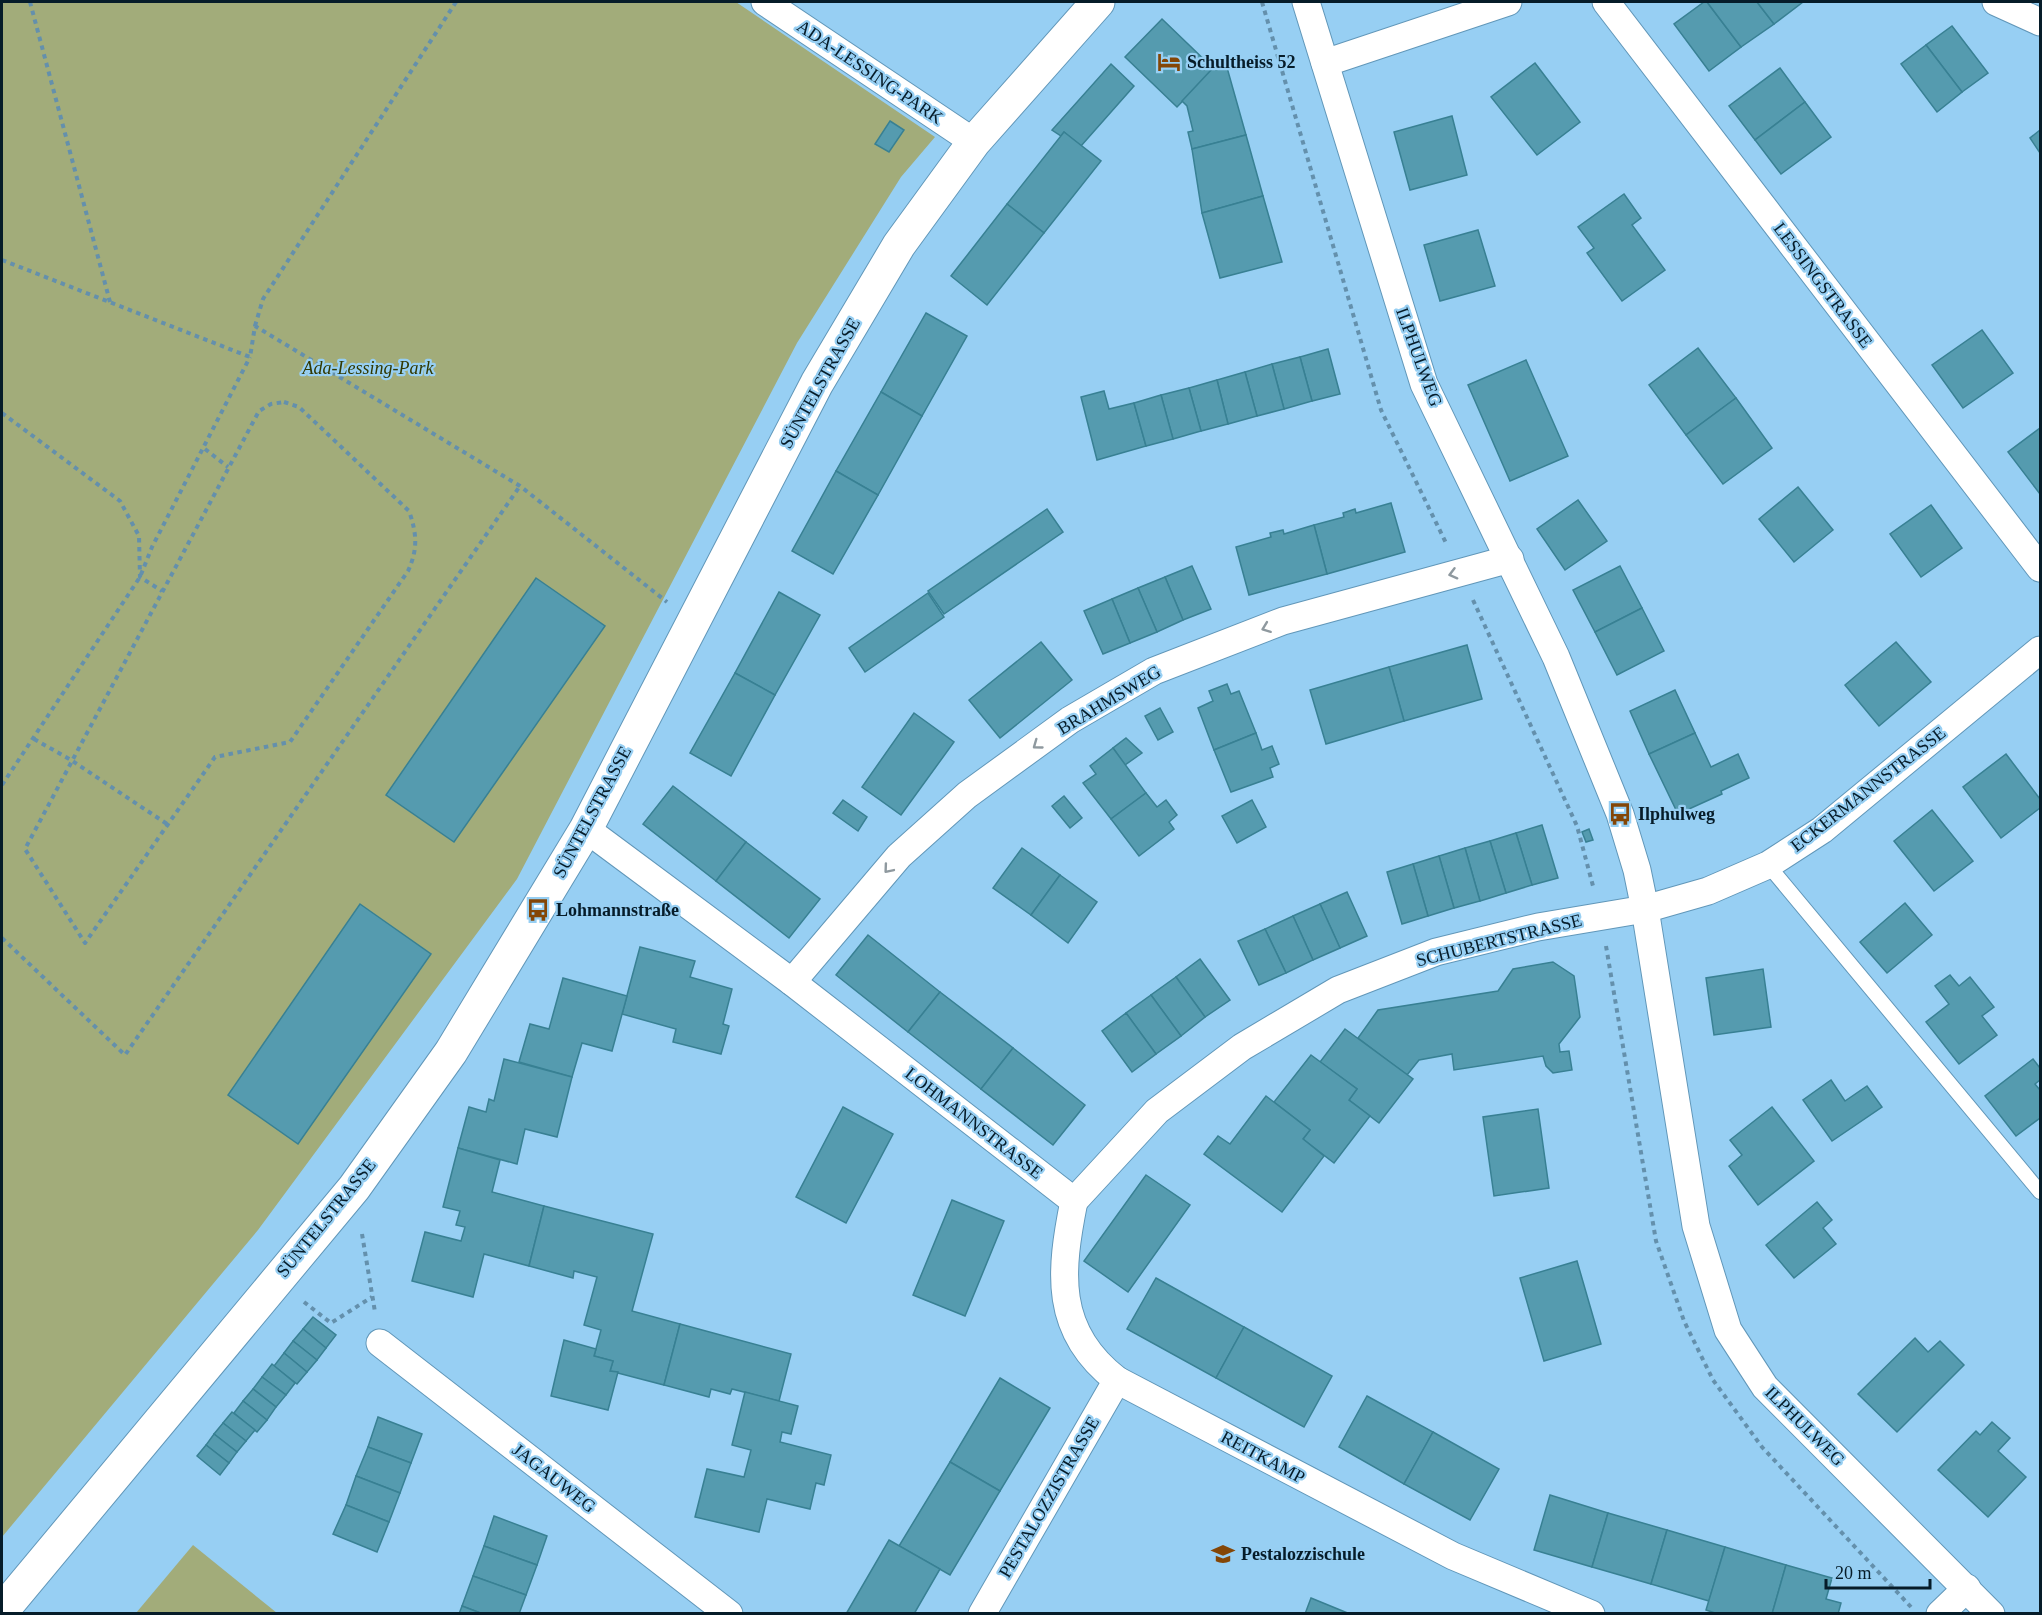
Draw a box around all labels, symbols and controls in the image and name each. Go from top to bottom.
street label: ADA-LESSING-PARK [793,16,947,128]
hotel icon: Schultheiss 52 [1156,49,1182,75]
place label: Schultheiss 52 [1187,52,1296,72]
street label: LESSINGSTRASSE [1770,219,1876,351]
street label: ILPHULWEG [1392,305,1446,409]
street label: SÜNTELSTRASSE [776,314,864,452]
park label: Ada-Lessing-Park [302,358,435,378]
one-way arrow [1448,567,1459,579]
one-way arrow [1261,621,1272,633]
street label: BRAHMSWEG [1054,661,1164,739]
street label: ECKERMANNSTRASSE [1787,722,1949,856]
one-way arrow [1033,737,1044,748]
street label: SÜNTELSTRASSE [549,743,635,881]
bus stop icon: Ilphulweg [1607,801,1633,827]
place label: Ilphulweg [1638,804,1715,824]
one-way arrow [884,862,895,873]
bus stop icon: Lohmannstraße [525,897,551,923]
place label: Lohmannstraße [556,900,679,920]
street label: SCHUBERTSTRASSE [1414,910,1584,970]
street label: LOHMANNSTRASSE [901,1063,1047,1183]
street label: SÜNTELSTRASSE [272,1155,380,1281]
street label: ILPHULWEG [1761,1382,1849,1470]
street label: PESTALOZZISTRASSE [995,1413,1103,1581]
street label: REITKAMP [1218,1427,1308,1487]
street label: JAGAUWEG [508,1439,600,1517]
school or university icon: Pestalozzischule [1210,1541,1236,1567]
place label: Pestalozzischule [1241,1544,1365,1564]
scale bar [1826,1552,1930,1590]
text: 20 m [1835,1563,1872,1583]

